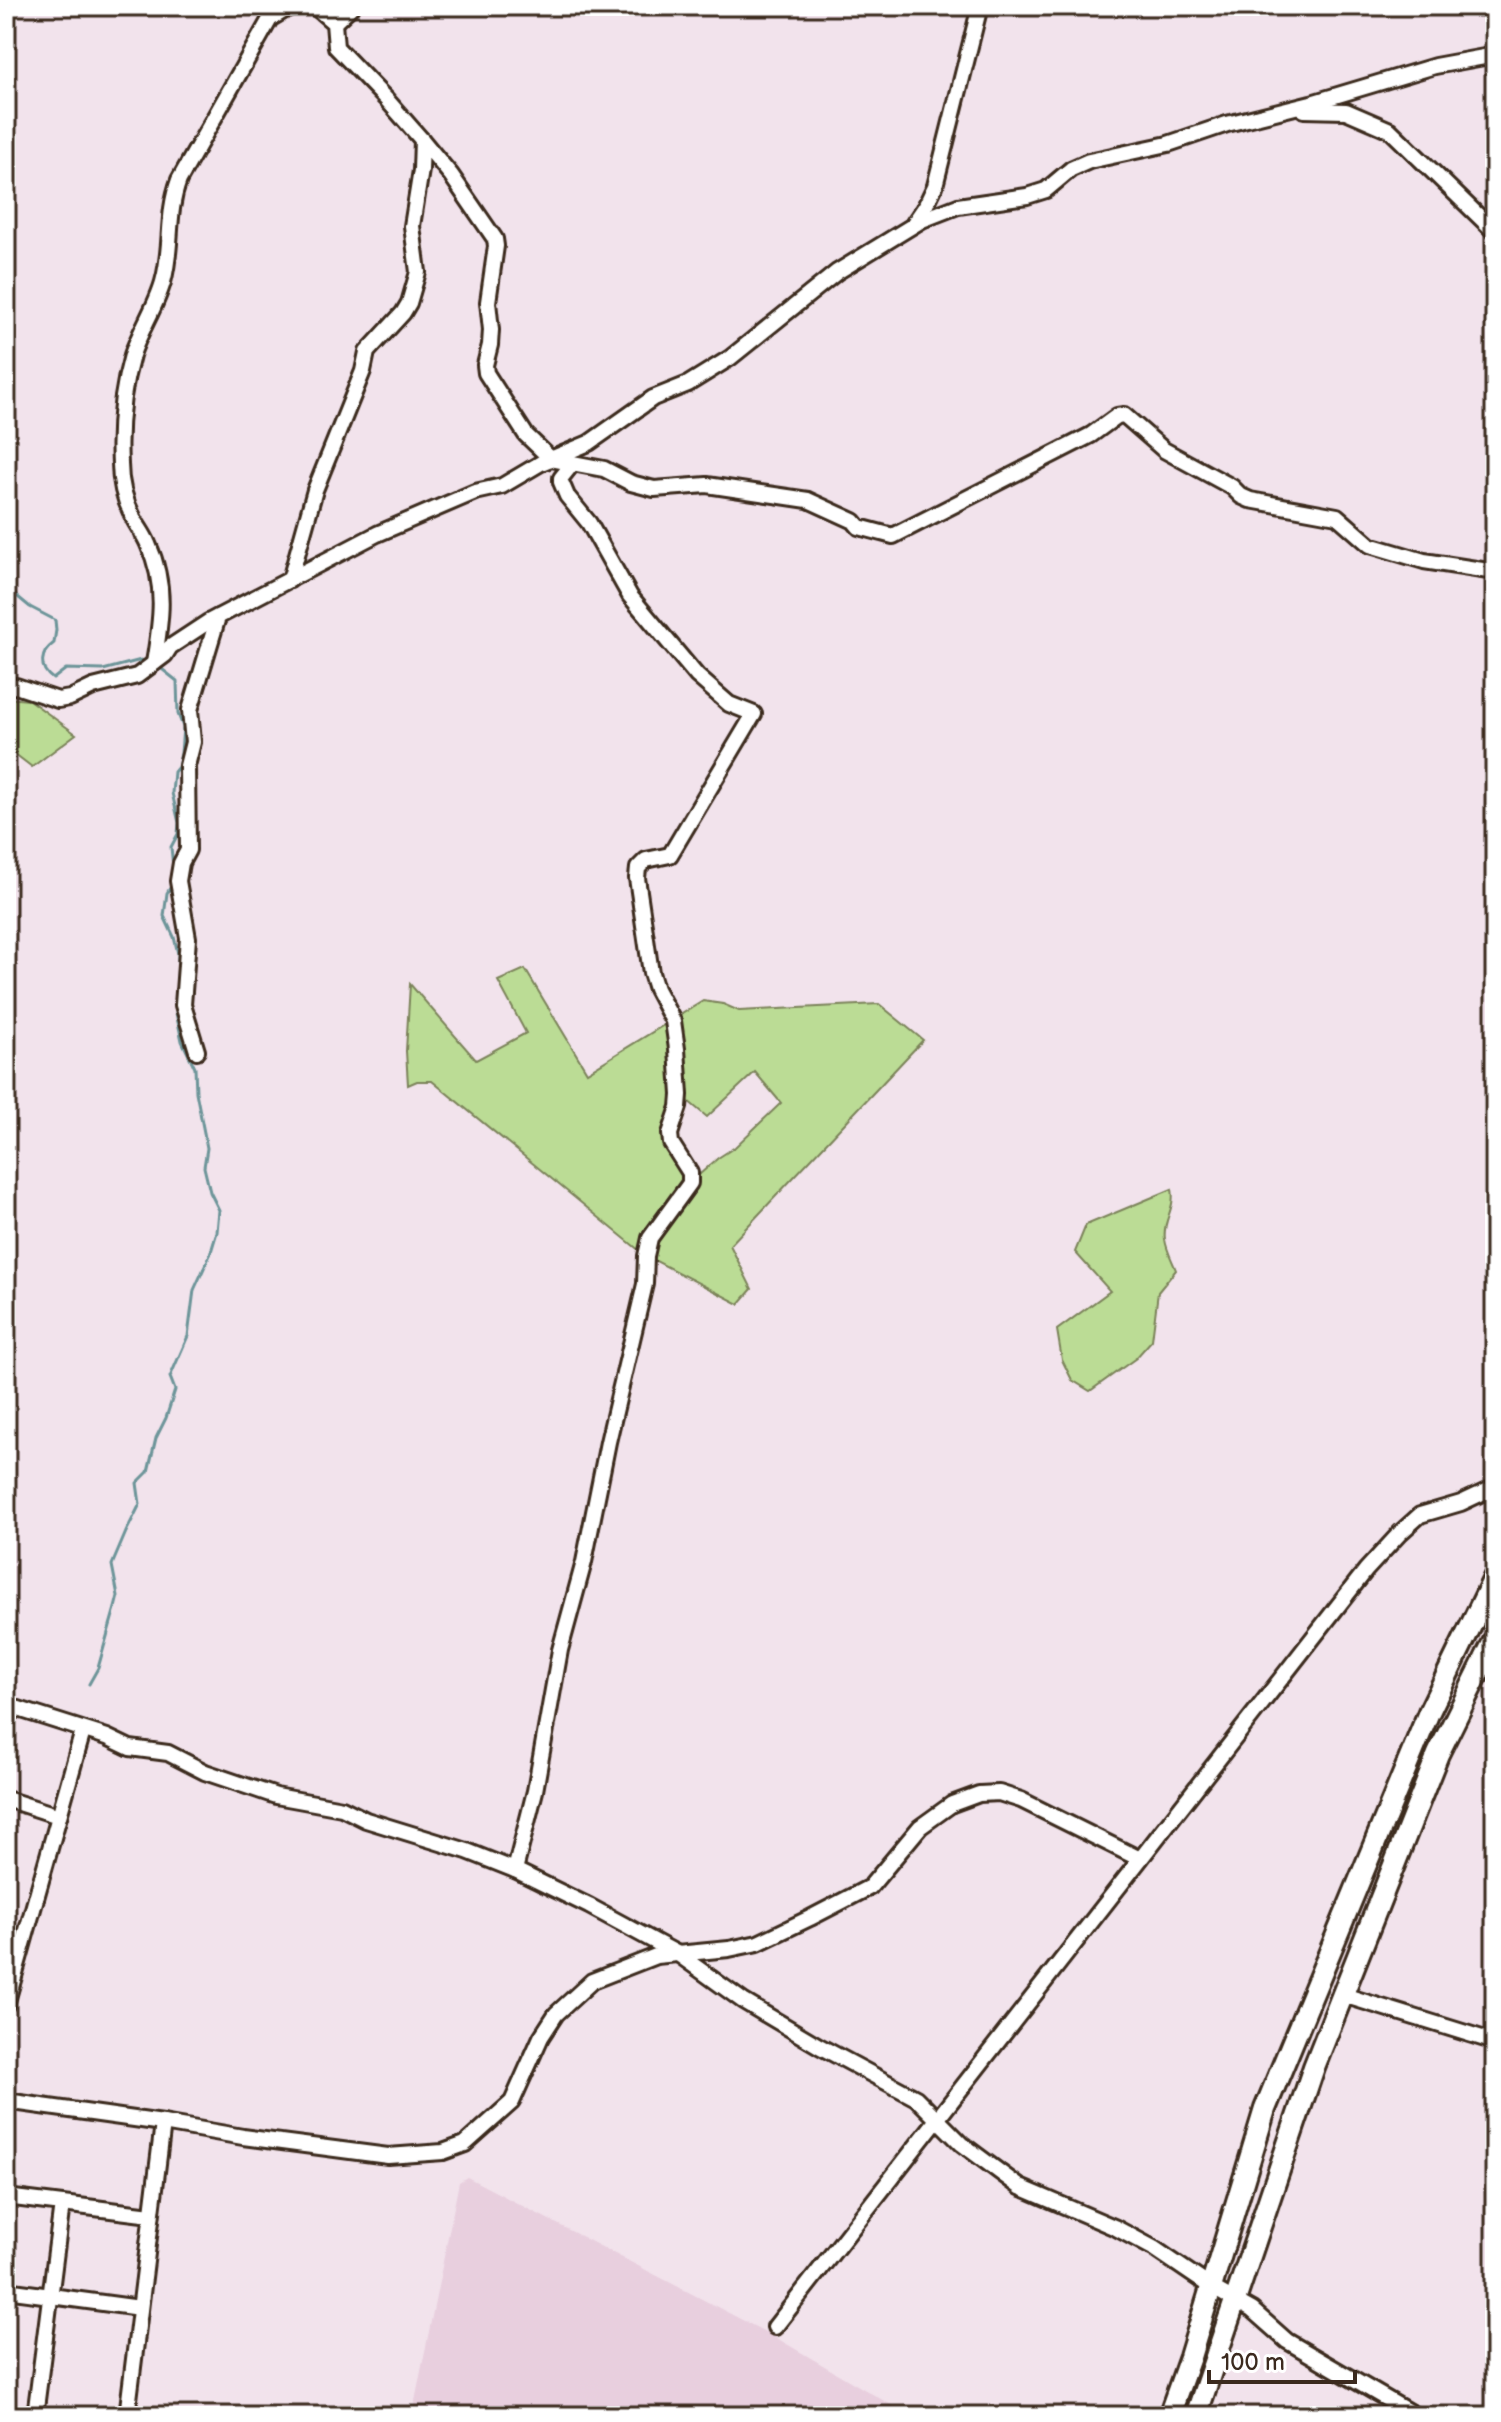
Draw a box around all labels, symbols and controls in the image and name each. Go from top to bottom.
scale bar [1209,2334,1355,2384]
text: 100 m [1221,2348,1285,2377]

